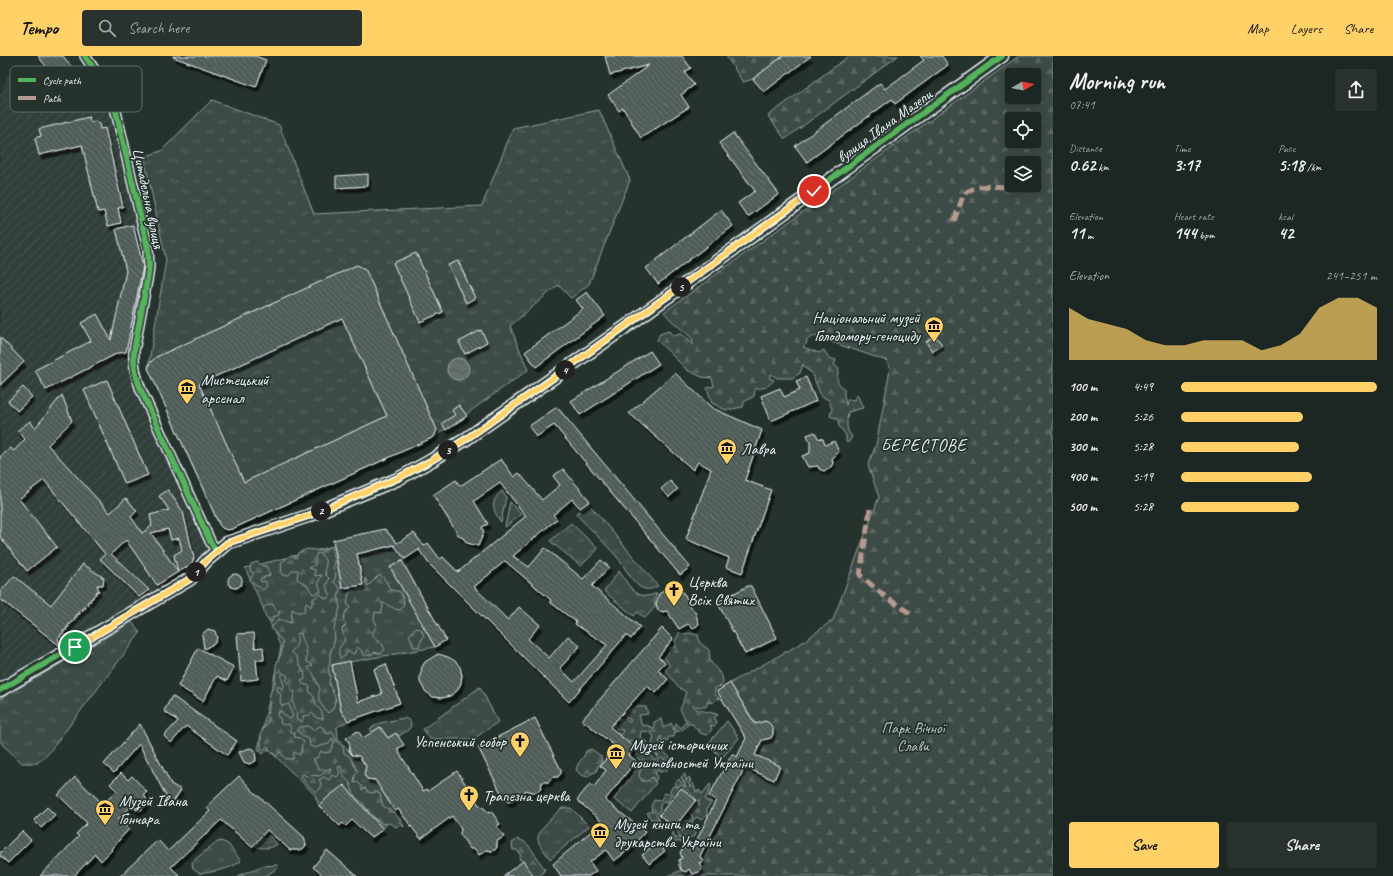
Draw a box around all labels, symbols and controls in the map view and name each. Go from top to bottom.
search box [82,10,362,46]
text: Tempo [20,16,58,40]
icon: search [96,17,118,39]
text: Search here [128,19,189,38]
text: Map [1247,20,1269,37]
text: Layers [1291,20,1322,37]
text: Share [1344,20,1373,37]
legend [10,66,142,112]
north arrow [1005,68,1041,104]
map controls [1005,68,1041,192]
text: Morning run [1069,68,1165,96]
button: share [1335,69,1377,111]
text: Cycle path [43,73,82,87]
street label: вулиця Івана Мазепи [833,84,937,167]
text: Path [43,91,62,105]
text: 07:41 [1069,97,1095,113]
button: locate [1005,112,1041,148]
text: Distance [1069,141,1102,155]
text: Time [1174,141,1191,155]
text: Pace [1278,141,1295,155]
street label: Цитадельна вулиця [128,146,169,252]
text: 0.62 [1069,155,1096,176]
text: 3:17 [1174,155,1200,176]
text: 5:18 [1278,155,1304,176]
button: layers [1005,156,1041,192]
text: km [1096,160,1109,174]
text: /km [1304,160,1321,174]
pin [797,174,831,208]
icon: check [803,180,825,202]
text: Elevation [1069,209,1103,223]
text: Heart rate [1174,209,1214,223]
text: kcal [1278,209,1293,223]
text: 11 [1069,223,1084,244]
text: 144 [1174,223,1197,244]
text: 42 [1278,223,1294,244]
text: m [1084,228,1093,242]
text: bpm [1197,228,1214,242]
text: Elevation [1069,268,1109,284]
text: 241–251 m [1326,268,1377,284]
pin: 5 [671,277,691,297]
text: 5 [679,280,683,294]
place label: Національний музей Голодомору-геноциду [813,308,922,346]
museum icon: Національний музей Голодомору-геноциду [923,315,945,343]
pin: 4 [555,360,575,380]
text: 4 [563,363,567,377]
place label: Мистецький арсенал [201,370,270,408]
museum icon: Мистецький арсенал [176,377,198,405]
text: 100 m [1069,379,1097,395]
text: 4:49 [1133,379,1153,395]
text: 200 m [1069,409,1097,425]
text: 5:26 [1133,409,1153,425]
district label: БЕРЕСТОВЕ [881,435,968,456]
museum icon: Лавра [716,437,738,465]
place label: Лавра [741,439,777,459]
text: 300 m [1069,439,1097,455]
text: 5:28 [1133,439,1153,455]
pin: 3 [438,440,458,460]
text: 3 [446,443,450,457]
text: 400 m [1069,469,1097,485]
text: 5:19 [1133,469,1153,485]
text: 500 m [1069,499,1097,515]
text: 5:28 [1133,499,1153,515]
pin: 2 [311,501,331,521]
text: 2 [319,504,323,518]
pin: 1 [186,562,206,582]
text: 1 [194,565,198,579]
place label: Церква Всіх Святих [688,572,756,610]
church icon: Церква Всіх Святих [663,579,685,607]
pin [58,630,92,664]
icon: arrive [64,636,86,658]
park label: Парк Вічної Слави [881,718,948,756]
church icon: Успенський собор [509,730,531,758]
place label: Успенський собор [414,732,507,752]
place label: Музей історичних коштовностей України [630,735,754,773]
museum icon: Музей історичних коштовностей України [605,742,627,770]
church icon: Трапезна церква [458,784,480,812]
place label: Трапезна церква [483,786,571,806]
place label: Музей Івана Гончара [119,791,189,829]
museum icon: Музей Івана Гончара [94,798,116,826]
place label: Музей книги та друкарства України [614,814,722,852]
museum icon: Музей книги та друкарства України [589,821,611,849]
button: Save [1069,822,1219,868]
button: Share [1227,822,1377,868]

